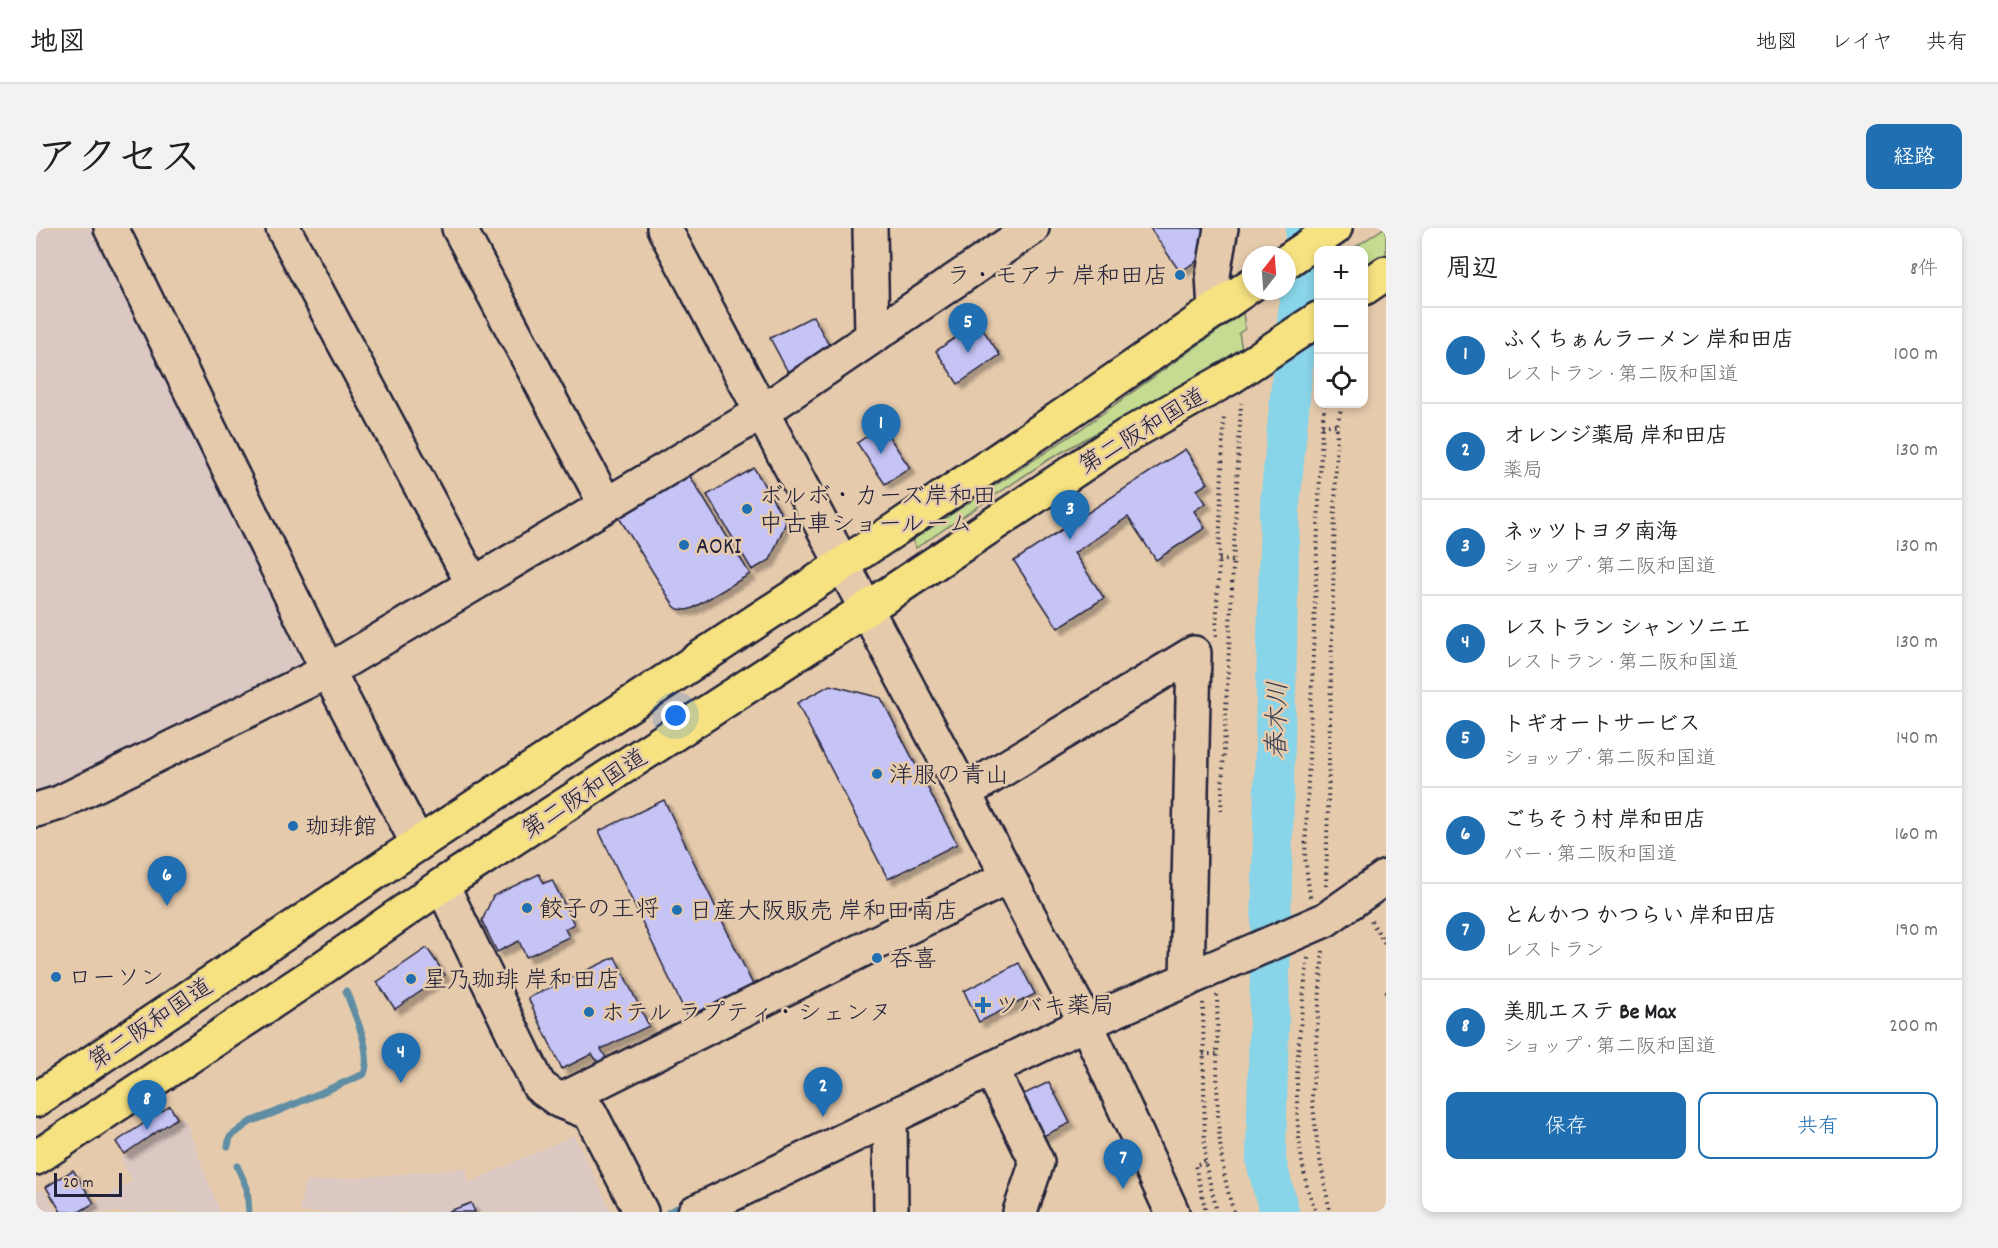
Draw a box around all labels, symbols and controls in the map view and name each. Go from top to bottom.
text: 地図 [30,25,86,65]
text: 地図 [1756,29,1798,59]
text: レイヤ [1831,29,1893,59]
text: 共有 [1926,29,1968,59]
button: 経路 [1866,124,1962,189]
text: アクセス [36,132,201,192]
north arrow [1242,246,1296,300]
map controls [1314,246,1368,408]
button: + [1314,246,1368,300]
text: 周辺 [1446,252,1498,289]
text: 8件 [1910,256,1938,284]
place label: ラ・モアナ 岸和田店 [947,261,1168,295]
marker: ラ・モアナ 岸和田店 [1173,268,1187,282]
button: − [1314,300,1368,354]
pin: 5 [948,304,988,353]
text: ふくちぁんラーメン 岸和田店 [1503,326,1794,357]
text: 1 [1463,341,1468,369]
text: 100 m [1894,341,1938,369]
button: locate [1314,354,1368,408]
text: レストラン · 第二阪和国道 [1503,362,1738,390]
street label: 第二阪和国道 [1073,381,1214,484]
pin: 1 [862,404,900,454]
text: オレンジ薬局 岸和田店 [1503,422,1728,453]
text: 2 [1461,437,1470,465]
text: 130 m [1896,437,1938,465]
text: 薬局 [1503,458,1543,486]
place label: ボルボ・カーズ岸和田 中古車ショールーム [759,481,997,543]
pin: 3 [1050,490,1090,540]
marker: ボルボ・カーズ岸和田 中古車ショールーム [740,502,754,516]
text: ネッツトヨタ南海 [1503,518,1678,549]
place label: AOKI [696,531,742,565]
text: 3 [1461,533,1470,561]
text: 130 m [1896,533,1938,561]
marker: AOKI [677,538,691,552]
text: ショップ · 第二阪和国道 [1503,554,1716,582]
text: レストラン シャンソニエ [1503,614,1751,645]
text: 4 [1461,629,1470,657]
text: 130 m [1896,629,1938,657]
text: レストラン · 第二阪和国道 [1503,650,1738,678]
water label: 春木川 [1260,681,1299,759]
your location [661,701,690,730]
text: トギオートサービス [1503,710,1701,741]
text: 5 [1461,725,1470,753]
text: 140 m [1896,725,1938,753]
street label: 第二阪和国道 [516,742,655,849]
text: ショップ · 第二阪和国道 [1503,746,1716,774]
place label: 洋服の青山 [889,760,1009,794]
marker: 洋服の青山 [870,767,884,781]
text: ごちそう村 岸和田店 [1503,806,1706,837]
place label: 珈琲館 [305,812,377,846]
marker: 珈琲館 [286,819,300,833]
text: 6 [1461,821,1470,849]
text: 160 m [1895,821,1938,849]
text: バー · 第二阪和国道 [1503,842,1677,870]
pin: 6 [148,856,186,906]
place label: 餃子の王将 [539,894,659,928]
place label: 日産大阪販売 岸和田南店 [689,896,959,930]
marker: 餃子の王将 [520,901,534,915]
text: とんかつ かつらい 岸和田店 [1503,902,1777,933]
marker: 日産大阪販売 岸和田南店 [670,903,684,917]
text: 7 [1462,917,1469,945]
text: 190 m [1895,917,1938,945]
text: レストラン [1503,938,1605,966]
place label: 呑喜 [889,944,937,978]
marker: 呑喜 [870,951,884,965]
place label: ローソン [68,963,164,997]
place label: 星乃珈琲 岸和田店 [423,965,621,999]
marker: ローソン [49,970,63,984]
street label: 第二阪和国道 [82,971,221,1080]
marker: 星乃珈琲 岸和田店 [404,972,418,986]
place label: ツバキ薬局 [995,991,1115,1025]
place label: ホテル ラプティ・シェンヌ [601,998,893,1032]
marker: ツバキ薬局 [976,998,990,1012]
text: 美肌エステ Be Max [1503,998,1676,1029]
marker: ホテル ラプティ・シェンヌ [582,1005,596,1019]
text: 8 [1461,1013,1470,1041]
text: 200 m [1889,1013,1938,1041]
pin: 4 [382,1034,421,1083]
text: ショップ · 第二阪和国道 [1503,1034,1716,1062]
pin: 2 [804,1068,842,1117]
pin: 8 [128,1080,166,1130]
button: 保存 [1446,1092,1686,1159]
button: 共有 [1698,1092,1938,1159]
pin: 7 [1104,1140,1142,1189]
scale bar [54,1170,122,1198]
text: 20 m [63,1172,93,1195]

